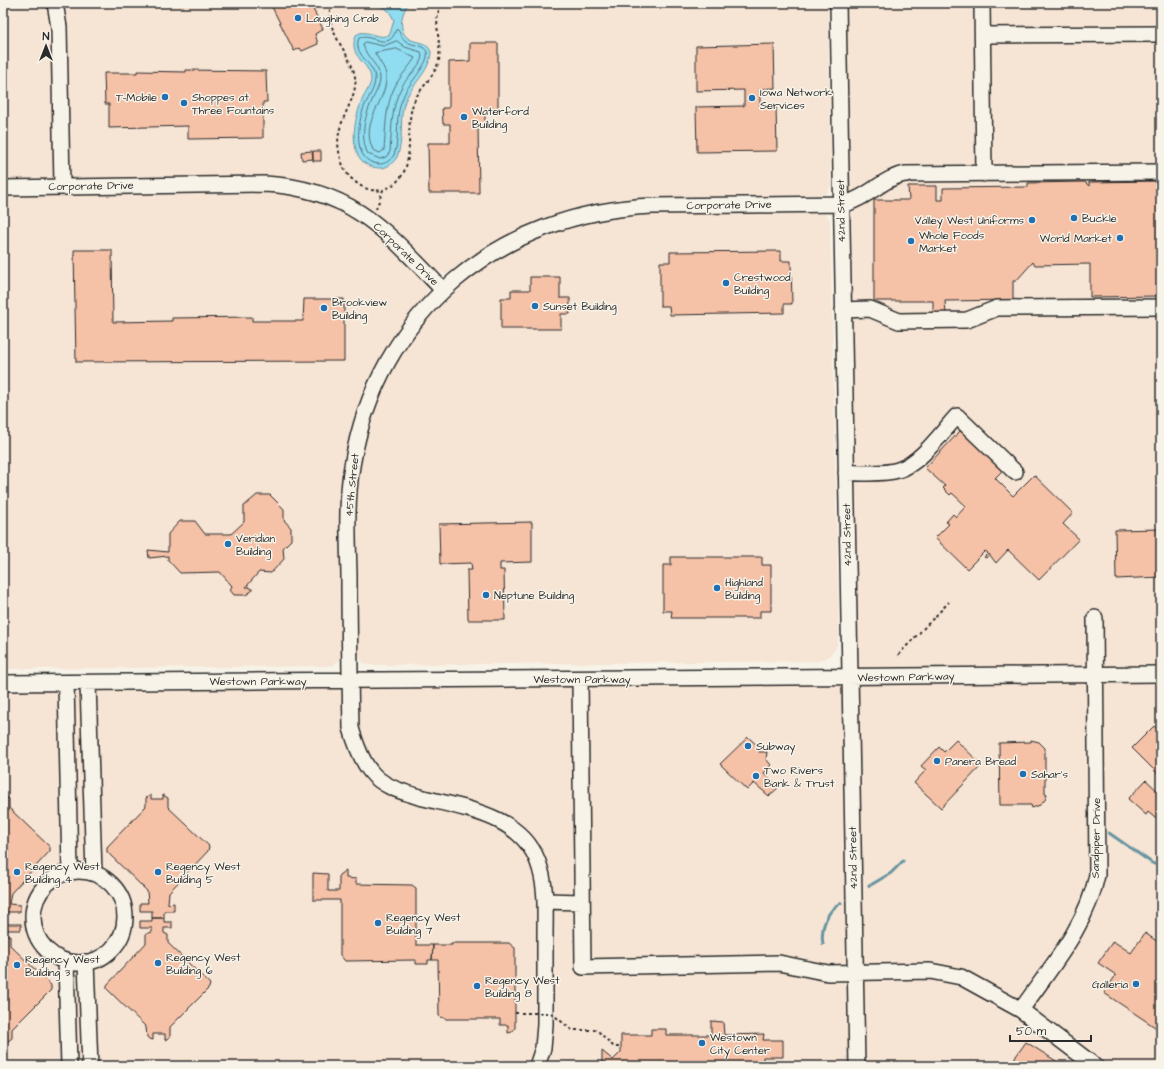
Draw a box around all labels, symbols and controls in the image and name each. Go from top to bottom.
place label: Laughing Crab [306,11,379,27]
marker: Laughing Crab [293,13,303,23]
north arrow [26,26,66,66]
text: N [43,29,50,44]
place label: Iowa Network Services [760,85,832,113]
place label: T-Mobile [116,90,157,105]
place label: Shoppes at Three Fountains [192,90,275,118]
marker: T-Mobile [160,92,170,102]
marker: Iowa Network Services [747,93,757,103]
marker: Shoppes at Three Fountains [179,98,189,108]
place label: Waterford Building [472,104,529,133]
marker: Waterford Building [459,112,469,122]
street label: Corporate Drive [48,178,134,194]
street label: 42nd Street [833,179,849,243]
street label: Corporate Drive [686,197,772,213]
place label: Buckle [1082,211,1117,226]
place label: Valley West Uniforms [915,213,1024,229]
marker: Buckle [1069,213,1079,223]
marker: Valley West Uniforms [1027,215,1037,225]
street label: Corporate Drive [370,219,442,289]
place label: Whole Foods Market [919,228,985,256]
place label: World Market [1040,231,1113,246]
marker: World Market [1115,233,1125,243]
marker: Whole Foods Market [906,236,916,246]
place label: Crestwood Building [734,270,791,299]
marker: Crestwood Building [721,278,731,288]
place label: Brookview Building [332,295,387,324]
place label: Sunset Building [543,299,617,315]
marker: Sunset Building [530,301,540,311]
marker: Brookview Building [319,303,329,313]
street label: 45th Street [341,452,363,517]
street label: 42nd Street [839,503,855,567]
place label: Veridian Building [236,531,275,560]
marker: Veridian Building [223,539,233,549]
place label: Highland Building [725,575,763,604]
marker: Highland Building [712,583,722,593]
place label: Neptune Building [494,588,574,604]
marker: Neptune Building [481,590,491,600]
street label: Westown Parkway [857,669,955,686]
street label: Westown Parkway [533,672,631,688]
street label: Westown Parkway [209,674,307,690]
place label: Subway [756,739,795,755]
marker: Subway [743,741,753,751]
place label: Panera Bread [945,754,1017,769]
marker: Panera Bread [932,756,942,766]
place label: Two Rivers Bank & Trust [764,763,835,791]
place label: Sahar's [1031,767,1069,782]
marker: Sahar's [1018,769,1028,779]
marker: Two Rivers Bank & Trust [751,771,761,781]
street label: Sandpiper Drive [1088,797,1104,878]
street label: 42nd Street [845,826,861,890]
place label: Regency West Building 4 [25,859,100,888]
place label: Regency West Building 5 [166,859,241,888]
marker: Regency West Building 4 [12,867,22,877]
marker: Regency West Building 5 [153,867,163,877]
place label: Regency West Building 7 [386,910,461,939]
marker: Regency West Building 7 [373,918,383,928]
place label: Regency West Building 6 [166,950,241,979]
place label: Regency West Building 3 [25,952,100,981]
marker: Regency West Building 6 [153,958,163,968]
marker: Regency West Building 3 [12,960,22,970]
place label: Regency West Building 8 [485,973,560,1002]
place label: Galleria [1092,977,1128,992]
marker: Galleria [1131,979,1141,989]
marker: Regency West Building 8 [472,981,482,991]
scale bar [1010,1017,1091,1043]
text: 50 m [1016,1023,1047,1040]
place label: Westown City Center [710,1030,770,1059]
marker: Westown City Center [697,1038,707,1048]

